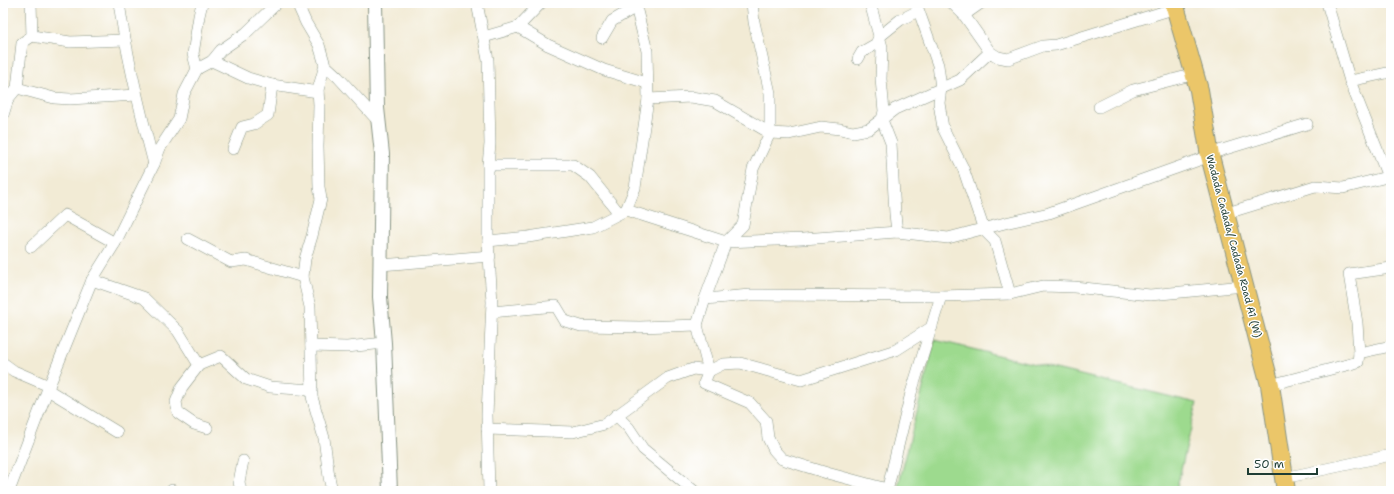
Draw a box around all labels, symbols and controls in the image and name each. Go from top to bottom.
street label: Wadada Cadada/ Cadada Road A1 (W) [1203,153,1265,339]
scale bar [1248,450,1317,476]
text: 50 m [1254,456,1284,472]

